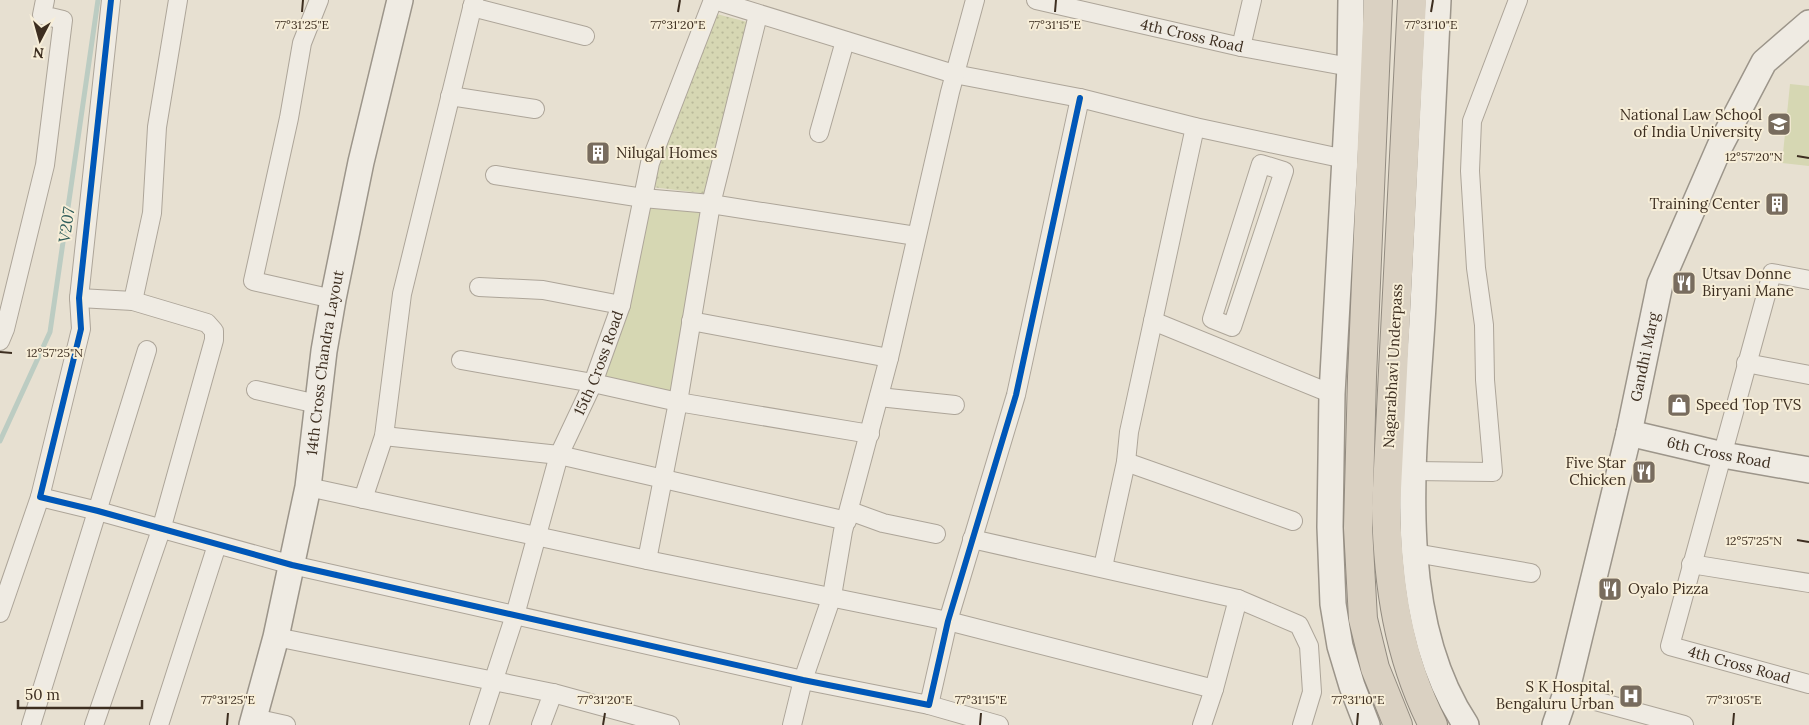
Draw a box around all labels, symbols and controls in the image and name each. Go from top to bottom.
street label: 4th Cross Road [1139,14,1246,56]
north arrow [15,15,65,65]
text: 77°31'25"E [275,17,329,32]
text: 77°31'20"E [651,17,706,32]
text: 77°31'15"E [1029,17,1081,32]
text: 77°31'10"E [1405,17,1457,32]
text: N [32,43,45,62]
place label: National Law School of India University [1620,105,1762,141]
school or university icon: National Law School of India University [1766,111,1792,137]
building icon: Nilugal Homes [585,140,611,166]
place label: Nilugal Homes [616,143,717,162]
text: 12°57'20"N [1725,149,1783,164]
building icon: Training Center [1764,191,1790,217]
place label: Training Center [1650,194,1760,213]
water label: V207 [54,205,79,244]
place label: Utsav Donne Biryani Mane [1702,264,1794,300]
street label: 14th Cross Chandra Layout [302,268,348,457]
restaurant icon: Utsav Donne Biryani Mane [1671,270,1697,296]
street label: Nagarabhavi Underpass [1379,283,1406,449]
street label: 15th Cross Road [569,308,627,418]
street label: Gandhi Marg [1626,310,1663,403]
text: 12°57'25"N [27,345,83,360]
shop icon: Speed Top TVS [1666,392,1692,418]
place label: Speed Top TVS [1696,395,1801,414]
street label: 6th Cross Road [1665,432,1772,472]
place label: Five Star Chicken [1566,453,1627,489]
restaurant icon: Five Star Chicken [1631,459,1657,485]
text: 12°57'25"N [1726,533,1782,548]
restaurant icon: Oyalo Pizza [1597,576,1623,602]
place label: Oyalo Pizza [1628,579,1709,598]
street label: 4th Cross Road [1686,641,1793,687]
place label: S K Hospital, Bengaluru Urban [1496,677,1614,713]
scale bar [18,678,141,710]
hospital icon: S K Hospital, Bengaluru Urban [1618,683,1644,709]
text: 50 m [25,685,60,704]
text: 77°31'25"E [201,692,255,707]
text: 77°31'20"E [578,692,633,707]
text: 77°31'15"E [955,692,1007,707]
text: 77°31'10"E [1332,692,1384,707]
text: 77°31'05"E [1706,692,1762,707]

